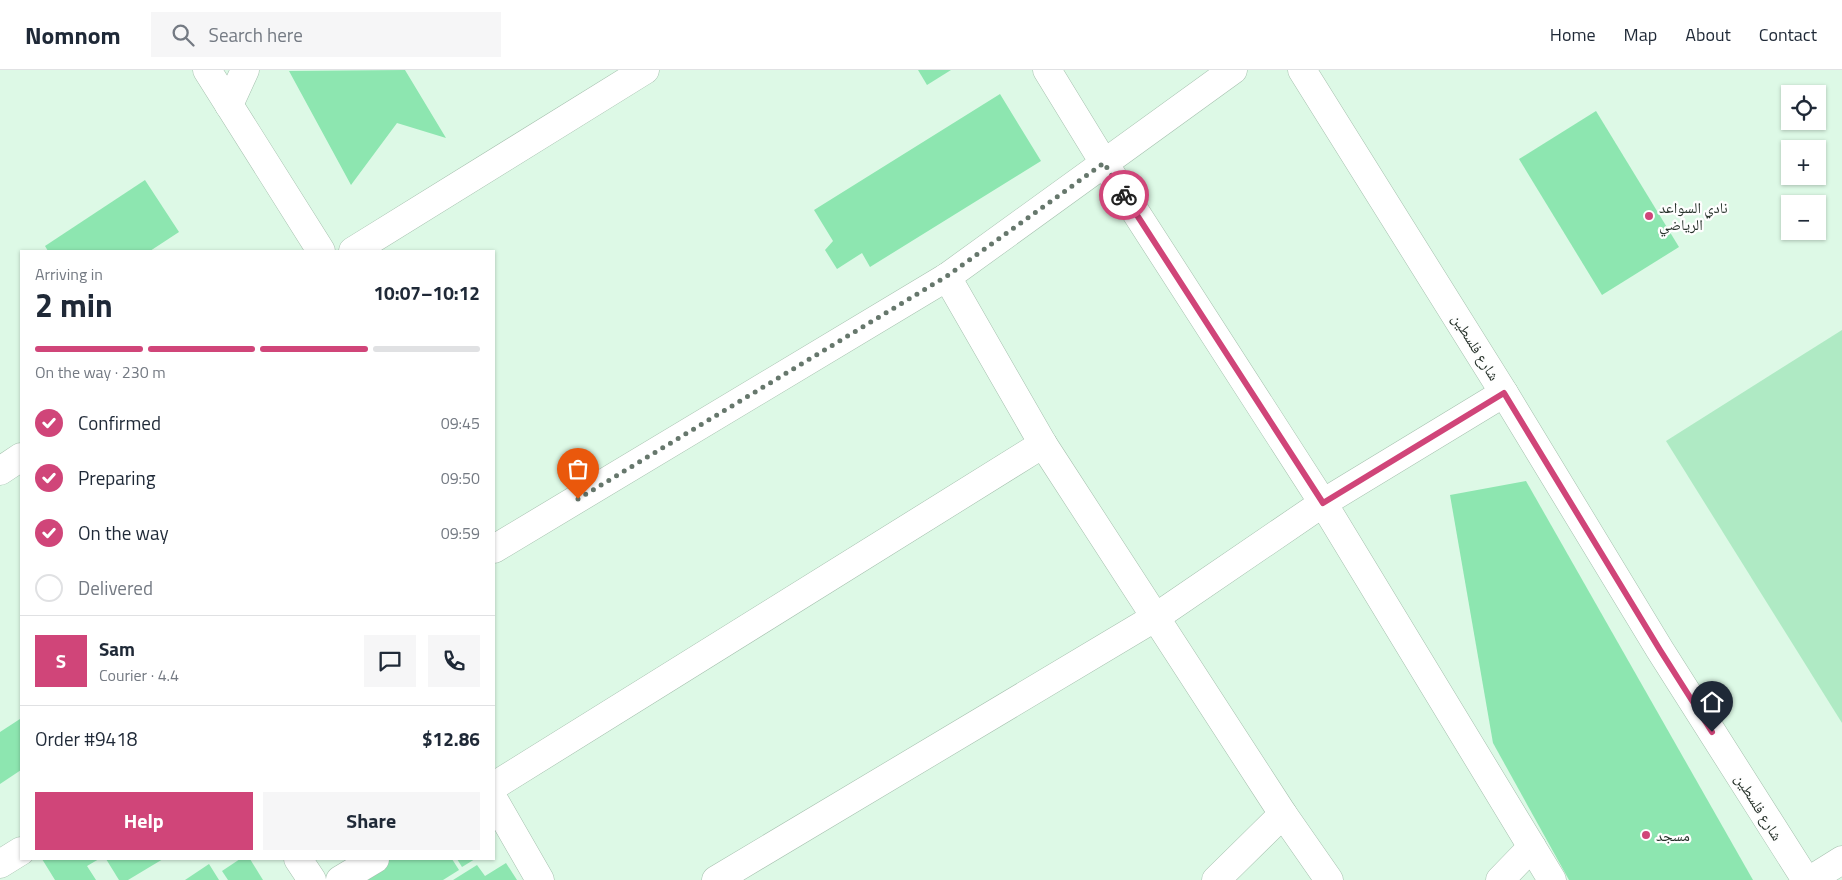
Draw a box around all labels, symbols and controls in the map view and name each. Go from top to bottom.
search box [151,12,501,57]
text: Nomnom [25,17,121,53]
text: Search here [209,20,303,49]
icon: search [169,21,197,49]
text: Home [1550,21,1596,48]
text: Map [1624,21,1657,48]
text: About [1685,21,1731,48]
text: Contact [1759,21,1817,48]
map controls [1781,85,1826,240]
button: locate [1781,85,1826,130]
button: + [1781,140,1826,185]
courier [1099,170,1149,220]
icon: bike [1110,181,1138,209]
button: − [1781,195,1826,240]
place label: نادي السواعد الرياضي [1659,196,1728,236]
marker: نادي السواعد الرياضي [1643,210,1655,222]
text: Arriving in [35,262,103,286]
text: 10:07–10:12 [373,278,480,307]
text: 2 min [35,281,113,329]
street label: شارع فلسطين [1446,309,1506,385]
text: On the way · 230 m [35,360,166,384]
text: Confirmed [78,408,161,437]
icon: check [35,409,63,437]
text: 09:45 [441,411,480,435]
pin [557,448,599,499]
icon: bag [564,455,592,483]
text: Preparing [78,463,155,492]
icon: check [35,464,63,492]
text: 09:50 [441,466,480,490]
text: On the way [78,518,169,547]
icon: check [35,519,63,547]
text: 09:59 [441,521,480,545]
text: Delivered [78,573,153,602]
text: Sam [99,634,135,663]
button: chat [364,635,416,687]
button: phone [428,635,480,687]
text: S [56,646,66,675]
text: Courier · 4.4 [99,663,179,687]
pin [1691,681,1733,732]
icon: home [1698,688,1726,716]
text: Order #9418 [35,724,137,753]
text: $12.86 [422,724,480,753]
street label: شارع فلسطين [1729,769,1789,845]
button: Help [35,792,253,850]
button: Share [263,792,480,850]
place label: مسجد [1656,824,1690,847]
marker: مسجد [1640,829,1652,841]

